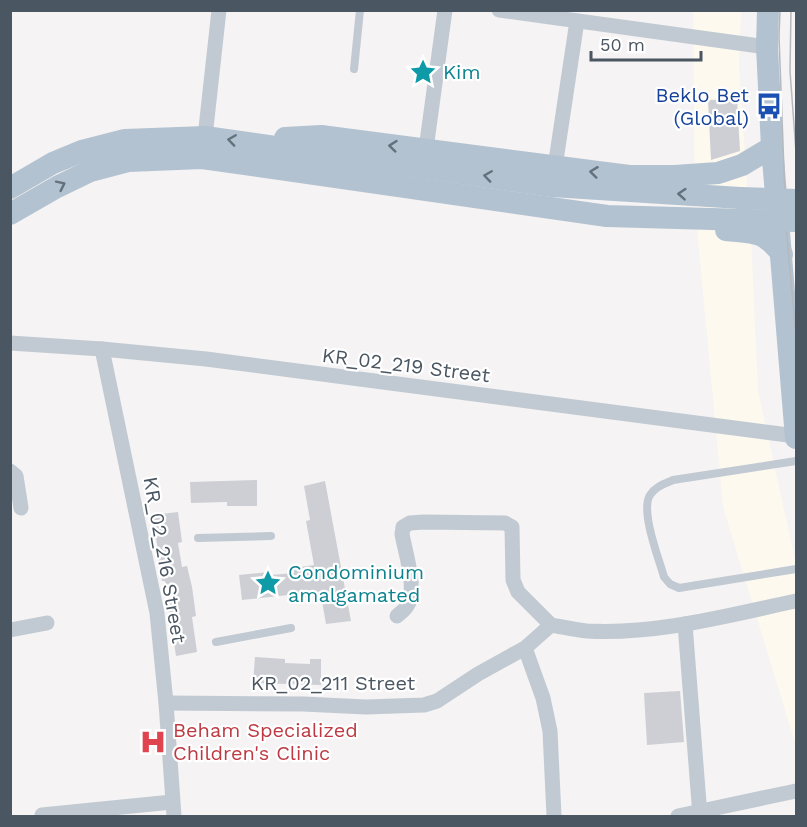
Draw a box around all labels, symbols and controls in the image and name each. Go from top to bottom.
scale bar [591,24,700,62]
text: 50 m [600,34,645,55]
place icon: Kim [408,57,438,87]
place label: Kim [443,60,481,84]
place label: Beklo Bet (Global) [655,83,750,130]
bus stop icon: Beklo Bet (Global) [754,91,784,121]
one-way arrow [227,135,237,147]
one-way arrow [388,140,398,152]
one-way arrow [590,166,599,178]
one-way arrow [483,171,492,183]
one-way arrow [55,180,66,192]
one-way arrow [677,188,686,201]
street label: KR_02_219 Street [321,343,492,387]
street label: KR_02_216 Street [139,475,192,646]
place label: Condominium amalgamated [288,560,424,607]
place icon: Condominium amalgamated [253,568,283,598]
street label: KR_02_211 Street [251,671,416,695]
place label: Beham Specialized Children's Clinic [173,718,358,765]
hospital icon: Beham Specialized Children's Clinic [138,727,168,757]

